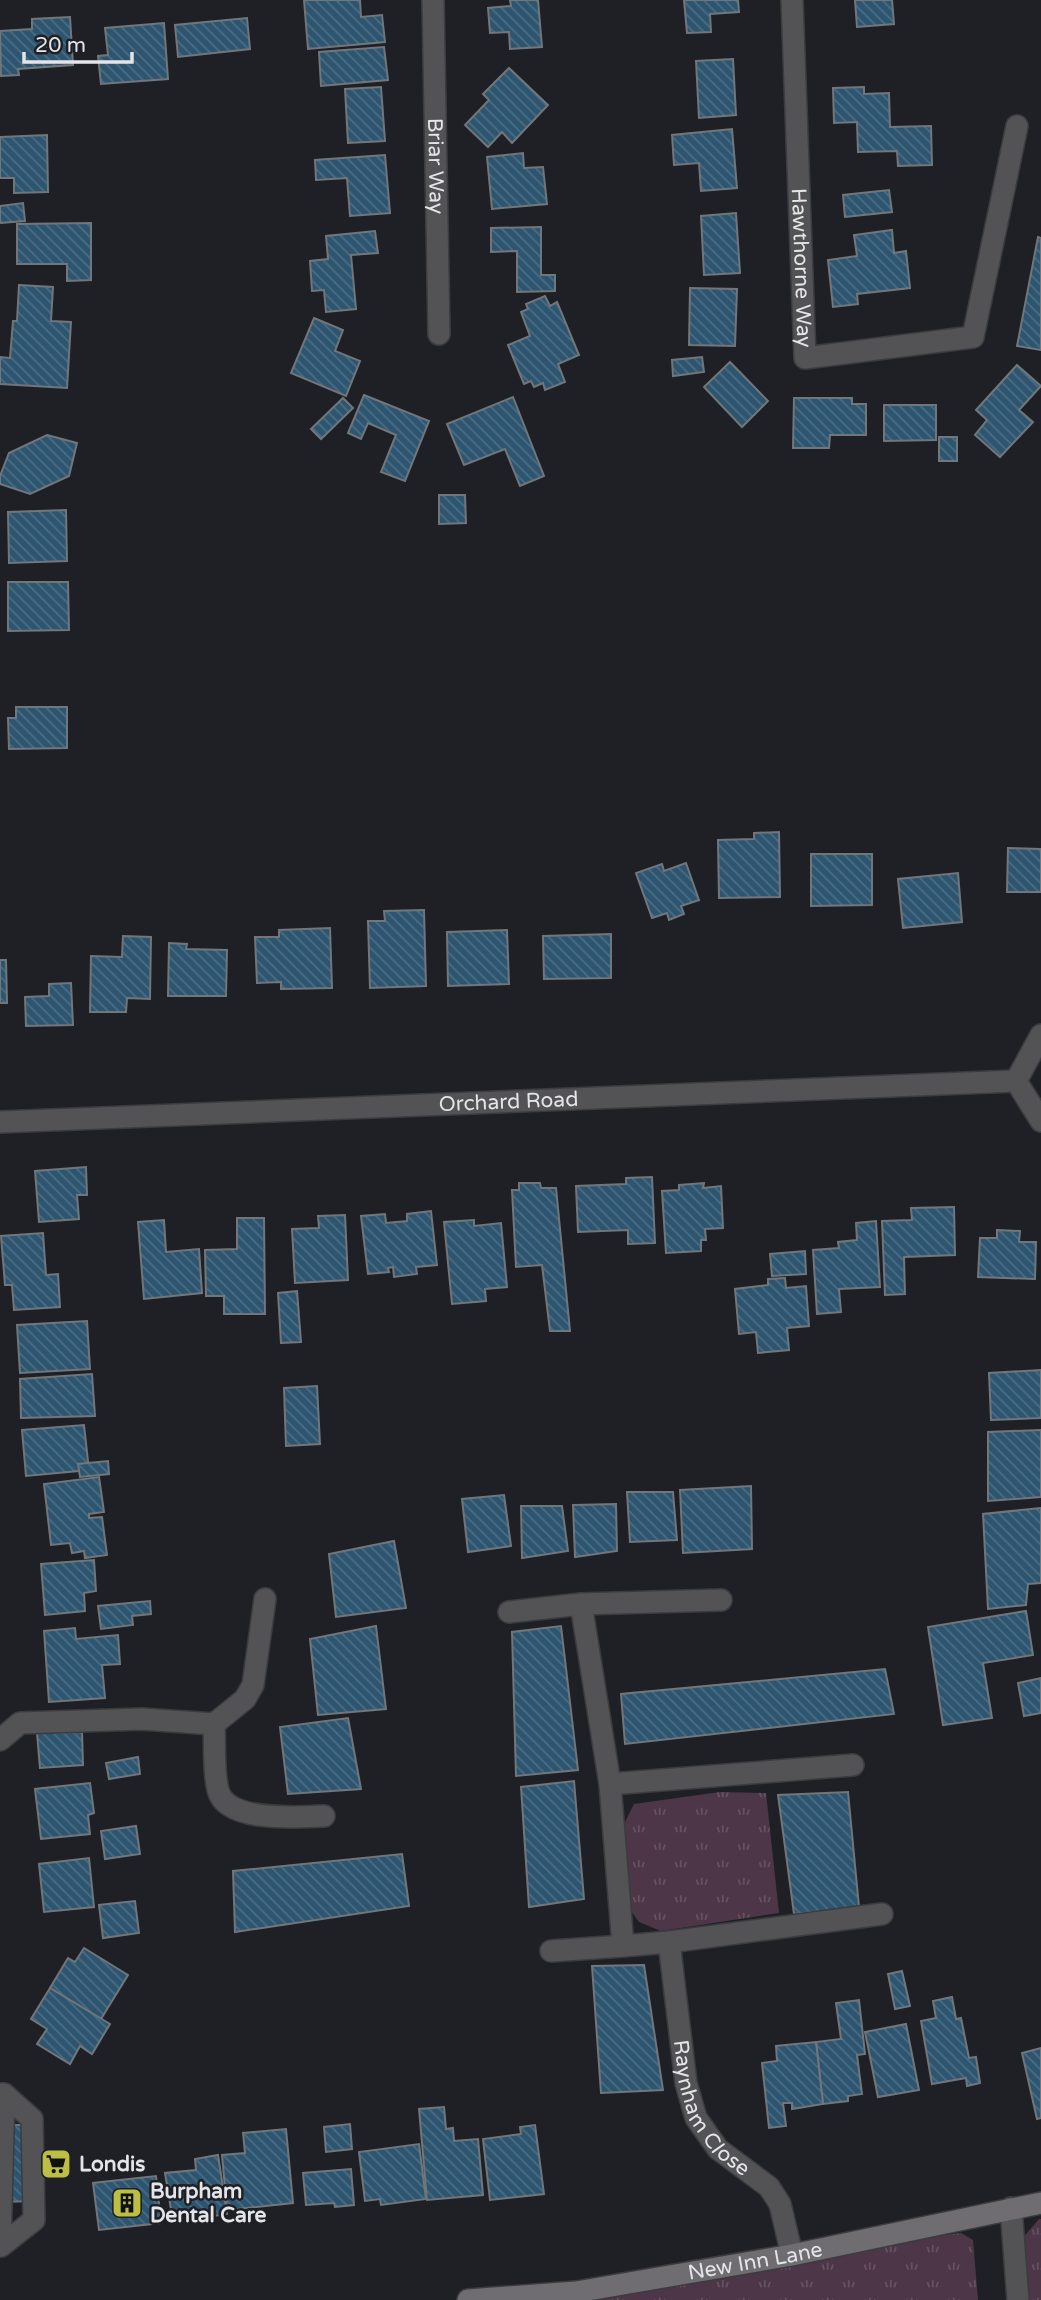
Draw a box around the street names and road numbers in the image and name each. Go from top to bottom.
street label: Briar Way [422,118,449,214]
street label: Hawthorne Way [786,188,817,348]
street label: Orchard Road [438,1087,579,1117]
street label: Raynham Close [668,2039,755,2182]
street label: New Inn Lane [686,2237,825,2286]

